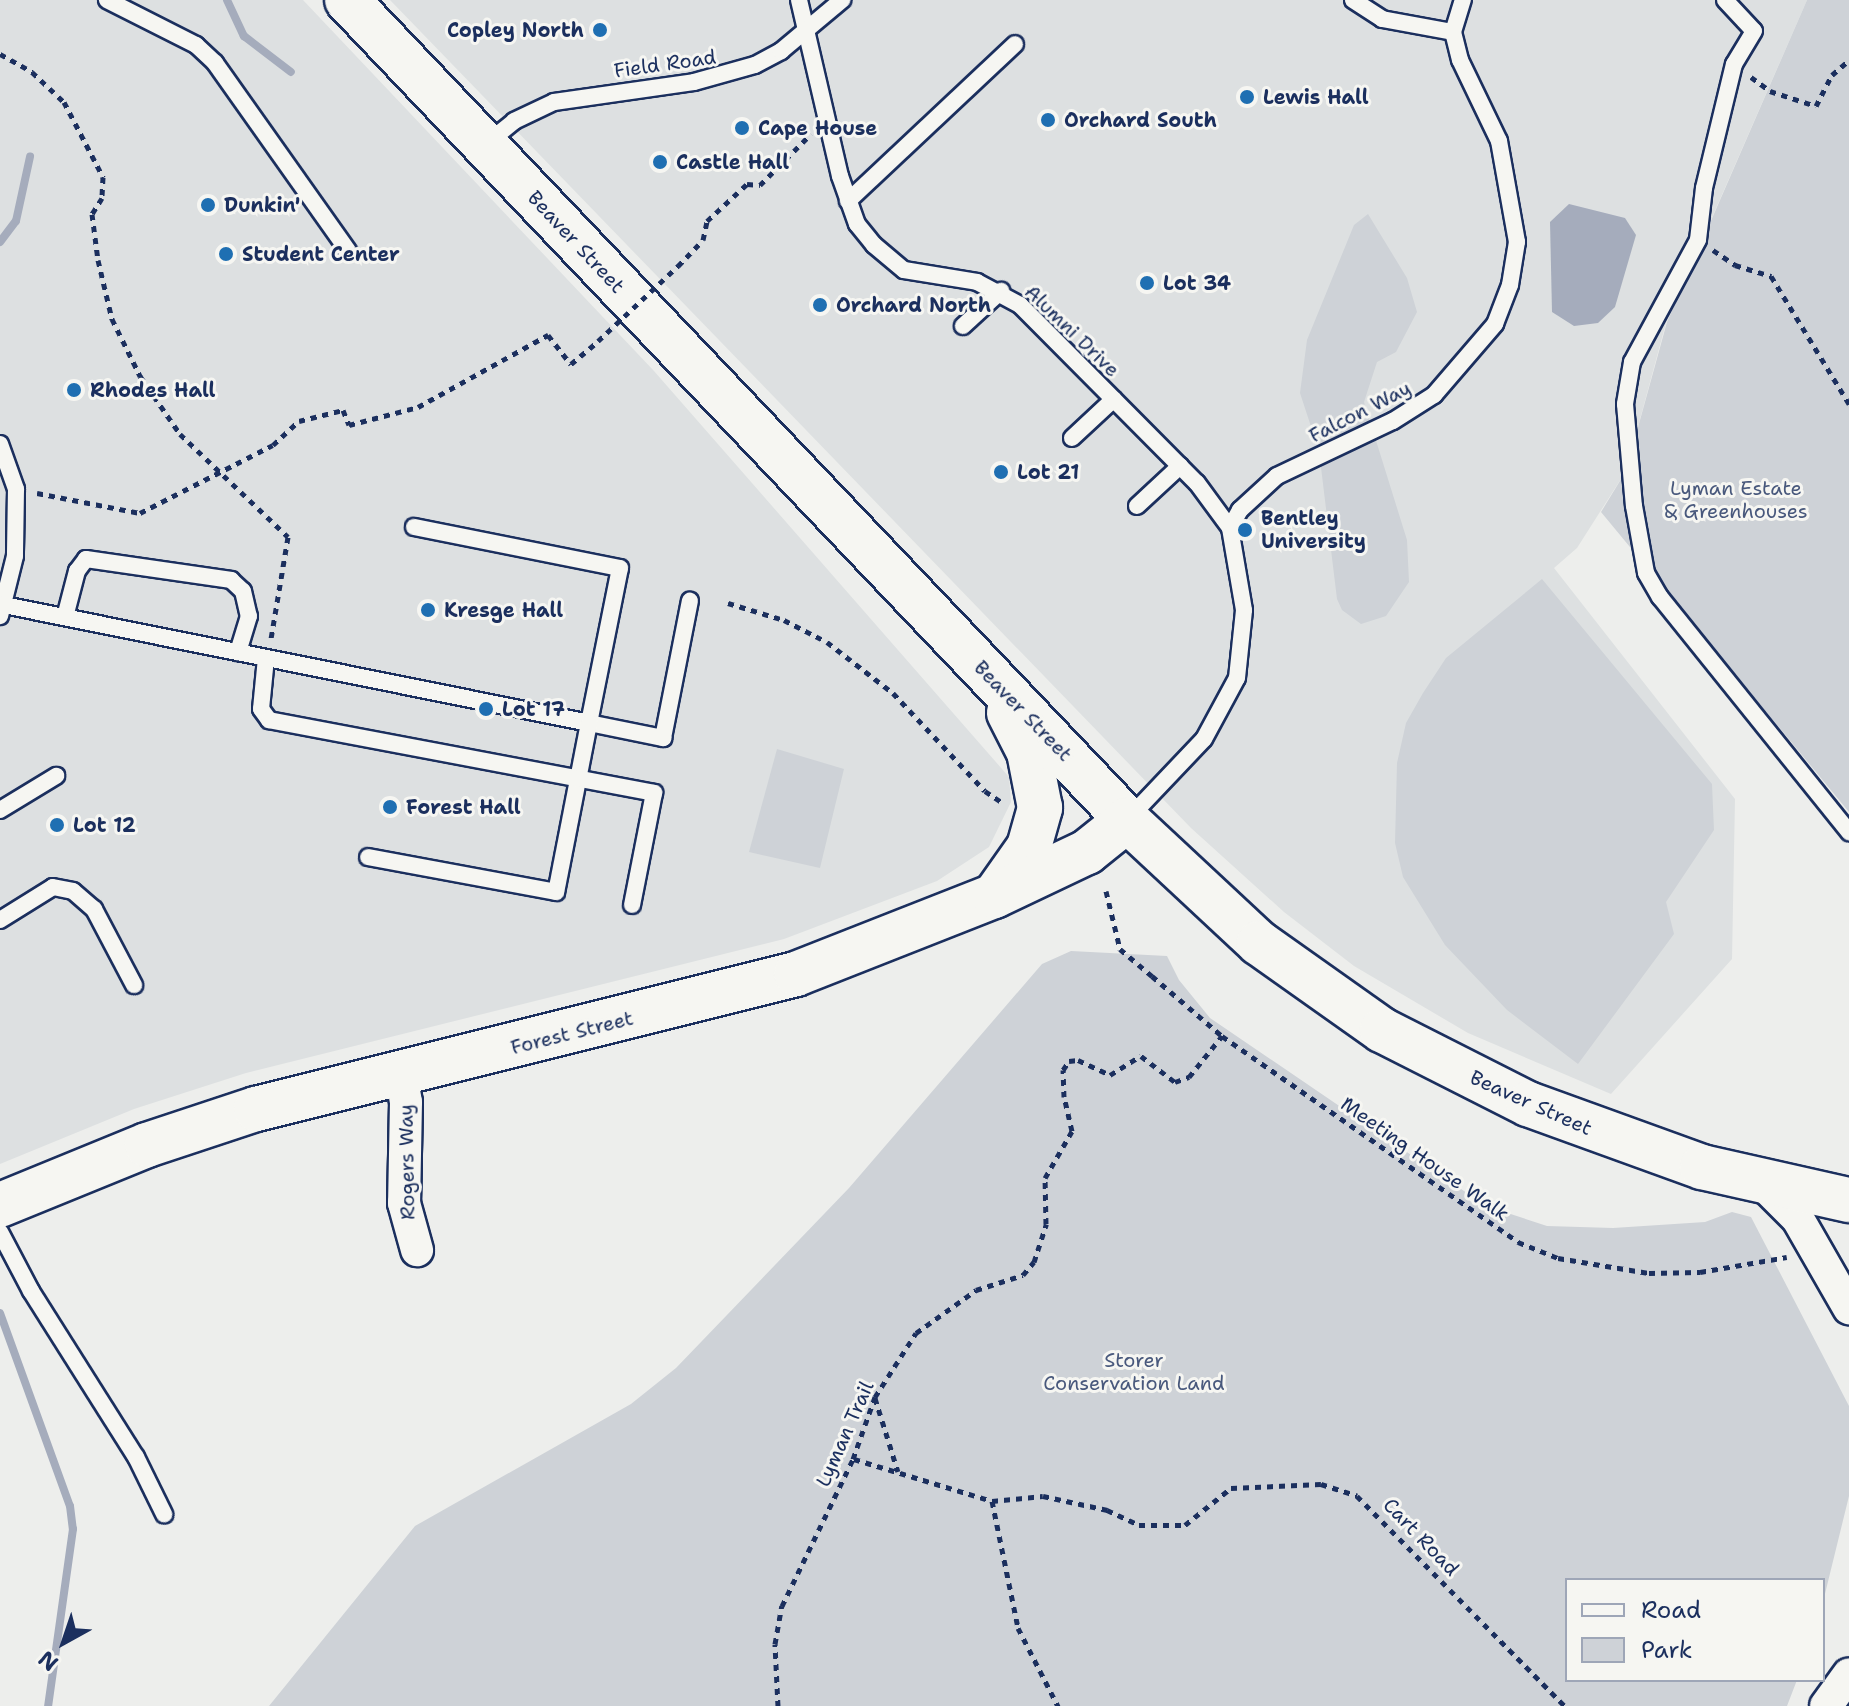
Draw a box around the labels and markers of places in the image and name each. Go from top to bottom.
place label: Copley North [447,18,584,42]
marker: Copley North [591,21,609,39]
place label: Lewis Hall [1263,85,1369,109]
marker: Lewis Hall [1238,88,1256,106]
place label: Orchard South [1064,108,1217,132]
marker: Orchard South [1039,111,1057,129]
place label: Cape House [758,116,877,140]
marker: Cape House [733,119,751,137]
place label: Castle Hall [676,150,789,174]
marker: Castle Hall [651,153,669,171]
place label: Dunkin' [224,193,300,217]
marker: Dunkin' [199,196,217,214]
place label: Student Center [242,242,400,266]
marker: Student Center [217,245,235,263]
place label: Lot 34 [1163,271,1231,295]
marker: Lot 34 [1138,274,1156,292]
place label: Orchard North [836,293,991,317]
marker: Orchard North [811,296,829,314]
place label: Rhodes Hall [90,378,216,402]
marker: Rhodes Hall [65,381,83,399]
place label: Lot 21 [1017,460,1079,484]
marker: Lot 21 [992,463,1010,481]
place label: Bentley University [1261,506,1366,553]
marker: Bentley University [1236,521,1254,539]
place label: Kresge Hall [444,598,563,622]
marker: Kresge Hall [419,601,437,619]
place label: Lot 17 [502,697,565,721]
marker: Lot 17 [477,700,495,718]
place label: Forest Hall [406,795,521,819]
marker: Forest Hall [381,798,399,816]
place label: Lot 12 [73,813,136,837]
marker: Lot 12 [48,816,66,834]

